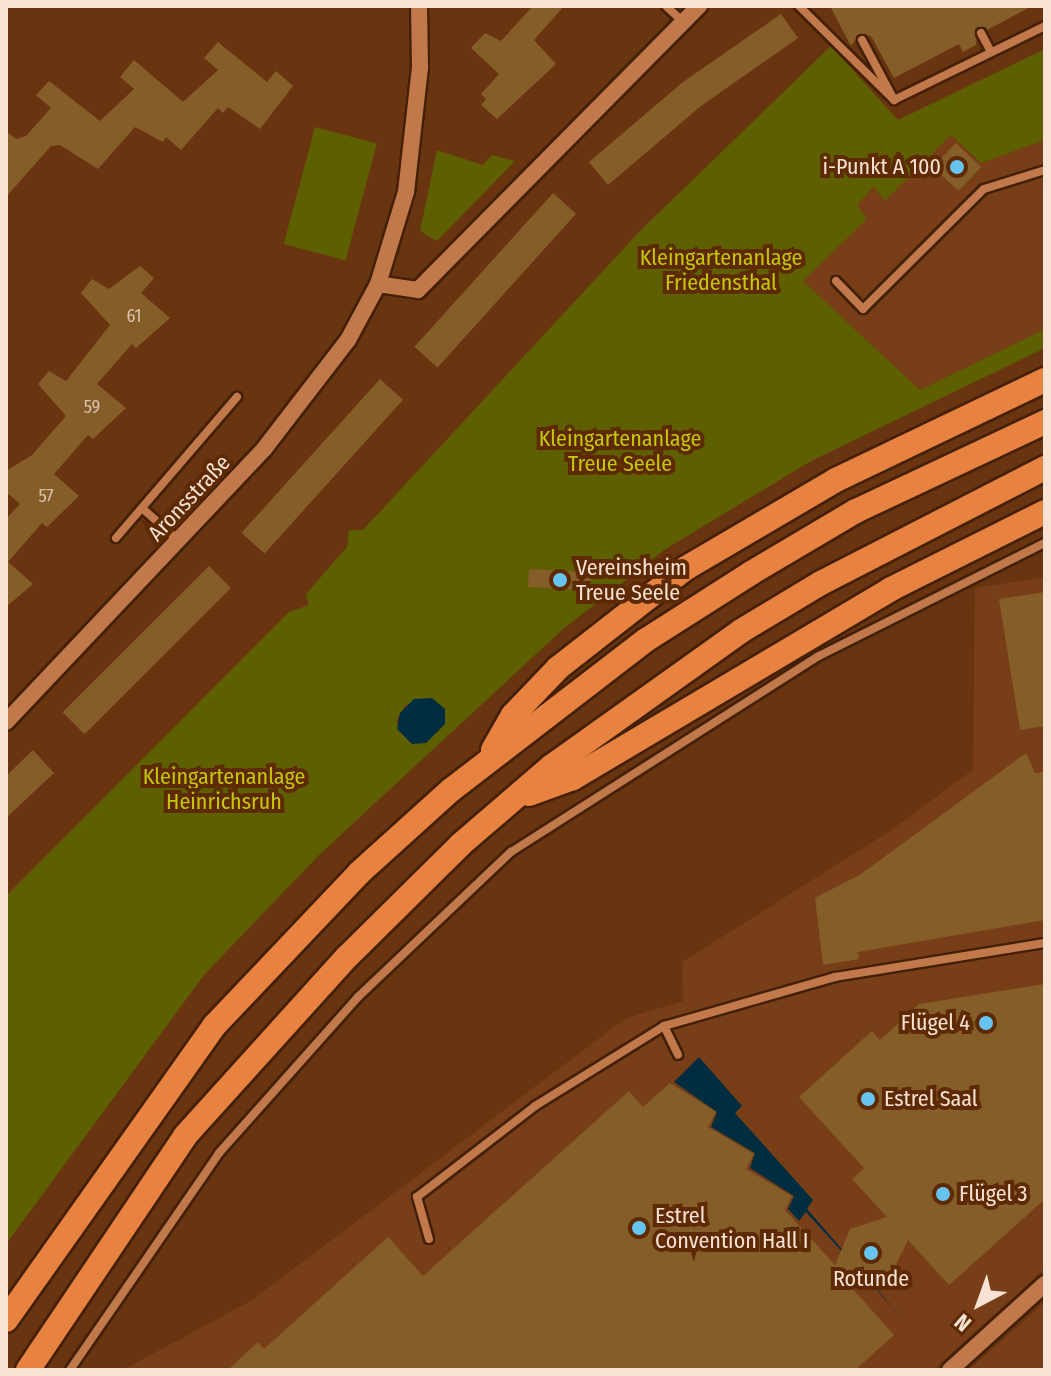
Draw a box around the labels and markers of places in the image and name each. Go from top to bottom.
place label: i-Punkt A 100 [822,154,941,180]
marker: i-Punkt A 100 [948,158,966,176]
place label: Vereinsheim Treue Seele [576,554,687,606]
marker: Vereinsheim Treue Seele [551,571,569,589]
place label: Flügel 4 [901,1010,970,1036]
marker: Flügel 4 [977,1014,995,1032]
place label: Estrel Saal [884,1086,978,1112]
marker: Estrel Saal [859,1090,877,1108]
place label: Flügel 3 [959,1181,1027,1207]
marker: Flügel 3 [934,1185,952,1203]
place label: Estrel Convention Hall I [655,1202,808,1254]
marker: Estrel Convention Hall I [630,1219,648,1237]
marker: Rotunde [862,1244,880,1262]
place label: Rotunde [833,1266,909,1292]

